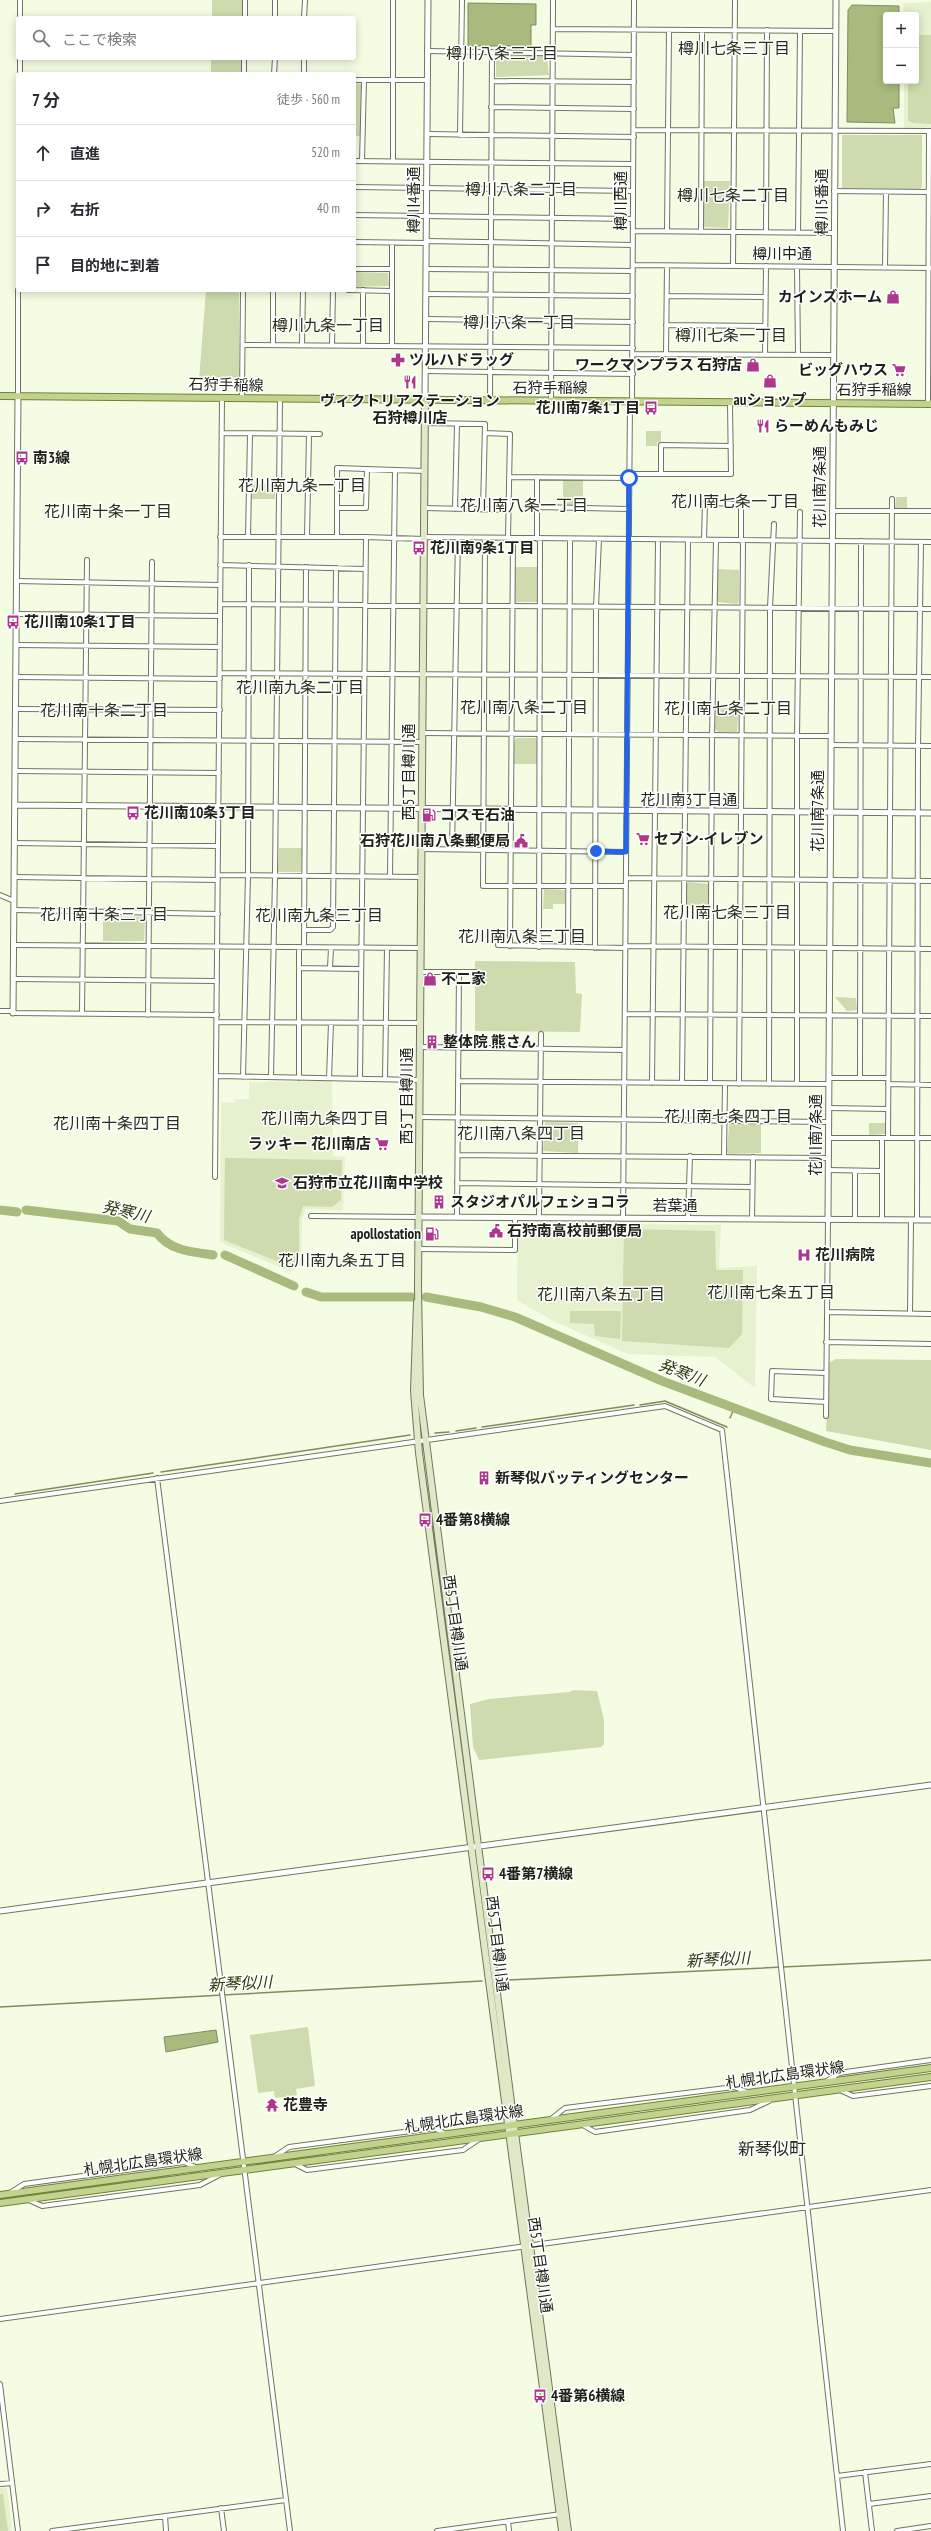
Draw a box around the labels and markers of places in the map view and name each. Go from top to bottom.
place label: カインズホーム [778,287,882,306]
shop icon: カインズホーム [885,289,901,305]
place label: ツルハドラッグ [409,350,514,369]
pharmacy icon: ツルハドラッグ [390,352,406,368]
place label: ワークマンプラス 石狩店 [575,355,742,374]
shop icon: ワークマンプラス 石狩店 [745,357,761,373]
place label: ビッグハウス [798,360,888,379]
supermarket icon: ビッグハウス [891,362,907,378]
shop icon: auショップ [762,373,778,389]
restaurant icon: ヴィクトリアステーション 石狩樽川店 [402,374,418,390]
place label: auショップ [734,390,806,409]
place label: ヴィクトリアステーション 石狩樽川店 [320,391,500,427]
place label: 花川南7条1丁目 [536,398,640,417]
bus stop icon: 花川南7条1丁目 [643,400,659,416]
place label: らーめんもみじ [774,416,879,435]
restaurant icon: らーめんもみじ [755,418,771,434]
place label: 南3線 [33,448,70,467]
bus stop icon: 南3線 [14,450,30,466]
place label: 花川南9条1丁目 [430,538,534,557]
bus stop icon: 花川南9条1丁目 [411,540,427,556]
place label: 花川南10条1丁目 [24,612,136,631]
bus stop icon: 花川南10条1丁目 [5,614,21,630]
place label: 花川南10条3丁目 [144,803,256,822]
bus stop icon: 花川南10条3丁目 [125,805,141,821]
place label: コスモ石油 [440,805,515,824]
fuel station icon: コスモ石油 [421,807,437,823]
place label: セブン-イレブン [654,829,763,848]
place label: 石狩花川南八条郵便局 [360,831,510,850]
supermarket icon: セブン-イレブン [635,831,651,847]
public building icon: 石狩花川南八条郵便局 [513,833,529,849]
place label: 不二家 [441,969,486,988]
shop icon: 不二家 [422,971,438,987]
place label: 整体院 熊さん [443,1032,536,1051]
building icon: 整体院 熊さん [424,1034,440,1050]
place label: ラッキー 花川南店 [248,1134,371,1153]
supermarket icon: ラッキー 花川南店 [374,1136,390,1152]
place label: 石狩市立花川南中学校 [293,1173,443,1192]
school or university icon: 石狩市立花川南中学校 [274,1175,290,1191]
place label: スタジオパルフェショコラ [450,1192,630,1211]
building icon: スタジオパルフェショコラ [431,1194,447,1210]
place label: 石狩南高校前郵便局 [507,1221,642,1240]
public building icon: 石狩南高校前郵便局 [488,1223,504,1239]
place label: apollostation [350,1224,421,1243]
fuel station icon: apollostation [424,1226,440,1242]
place label: 花川病院 [815,1245,875,1264]
hospital icon: 花川病院 [796,1247,812,1263]
place label: 新琴似バッティングセンター [495,1468,689,1487]
building icon: 新琴似バッティングセンター [476,1470,492,1486]
place label: 4番第8横線 [436,1510,510,1529]
bus stop icon: 4番第8横線 [417,1512,433,1528]
place label: 4番第7横線 [499,1864,573,1883]
bus stop icon: 4番第7横線 [480,1866,496,1882]
place label: 花豊寺 [283,2095,328,2114]
temple icon: 花豊寺 [264,2097,280,2113]
place label: 4番第6横線 [551,2386,625,2405]
bus stop icon: 4番第6横線 [532,2388,548,2404]

